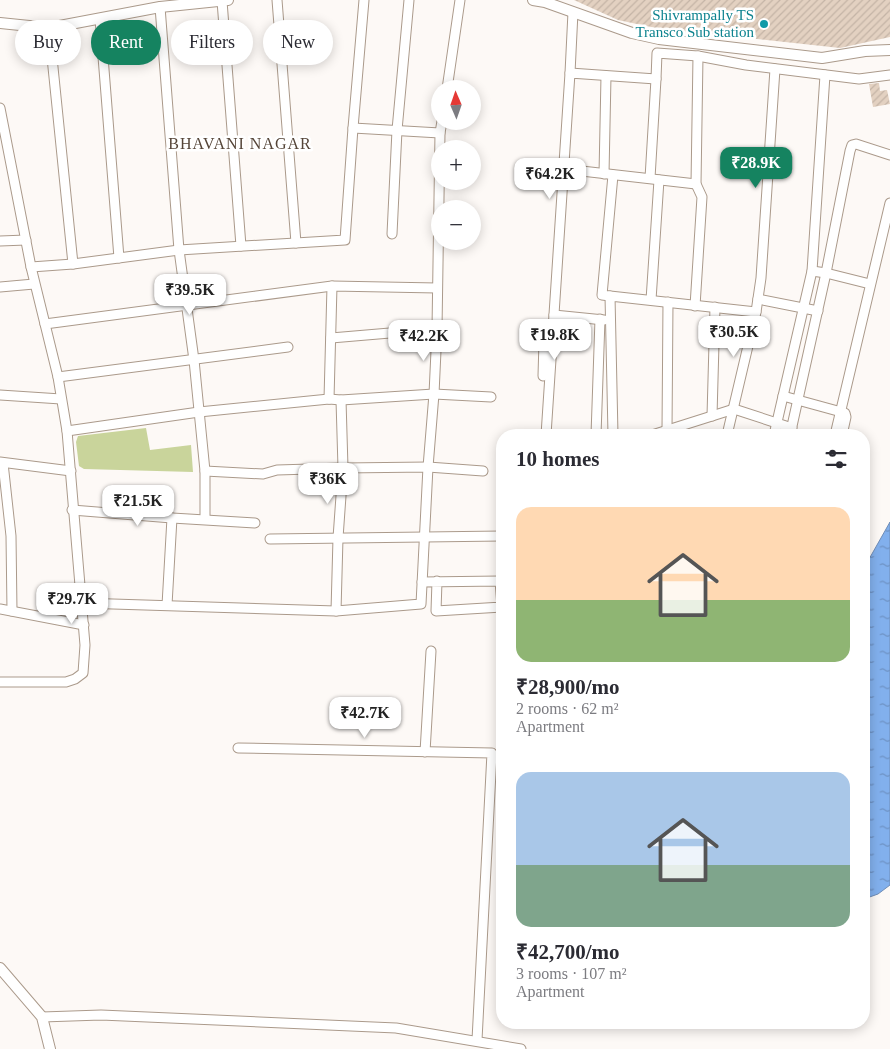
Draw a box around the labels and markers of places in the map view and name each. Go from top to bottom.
place label: Shivrampally TS Transco Sub station [635,7,754,40]
marker: Shivrampally TS Transco Sub station [758,18,770,30]
pin: ₹28.9K [715,146,797,189]
pin: ₹64.2K [509,158,591,200]
pin: ₹39.5K [149,274,231,316]
pin: ₹30.5K [693,316,775,358]
pin: ₹19.8K [514,318,596,361]
pin: ₹42.2K [383,320,465,362]
pin: ₹36K [298,462,358,505]
pin: ₹21.5K [97,484,179,527]
pin: ₹29.7K [31,582,113,625]
pin: ₹42.7K [324,696,406,739]

